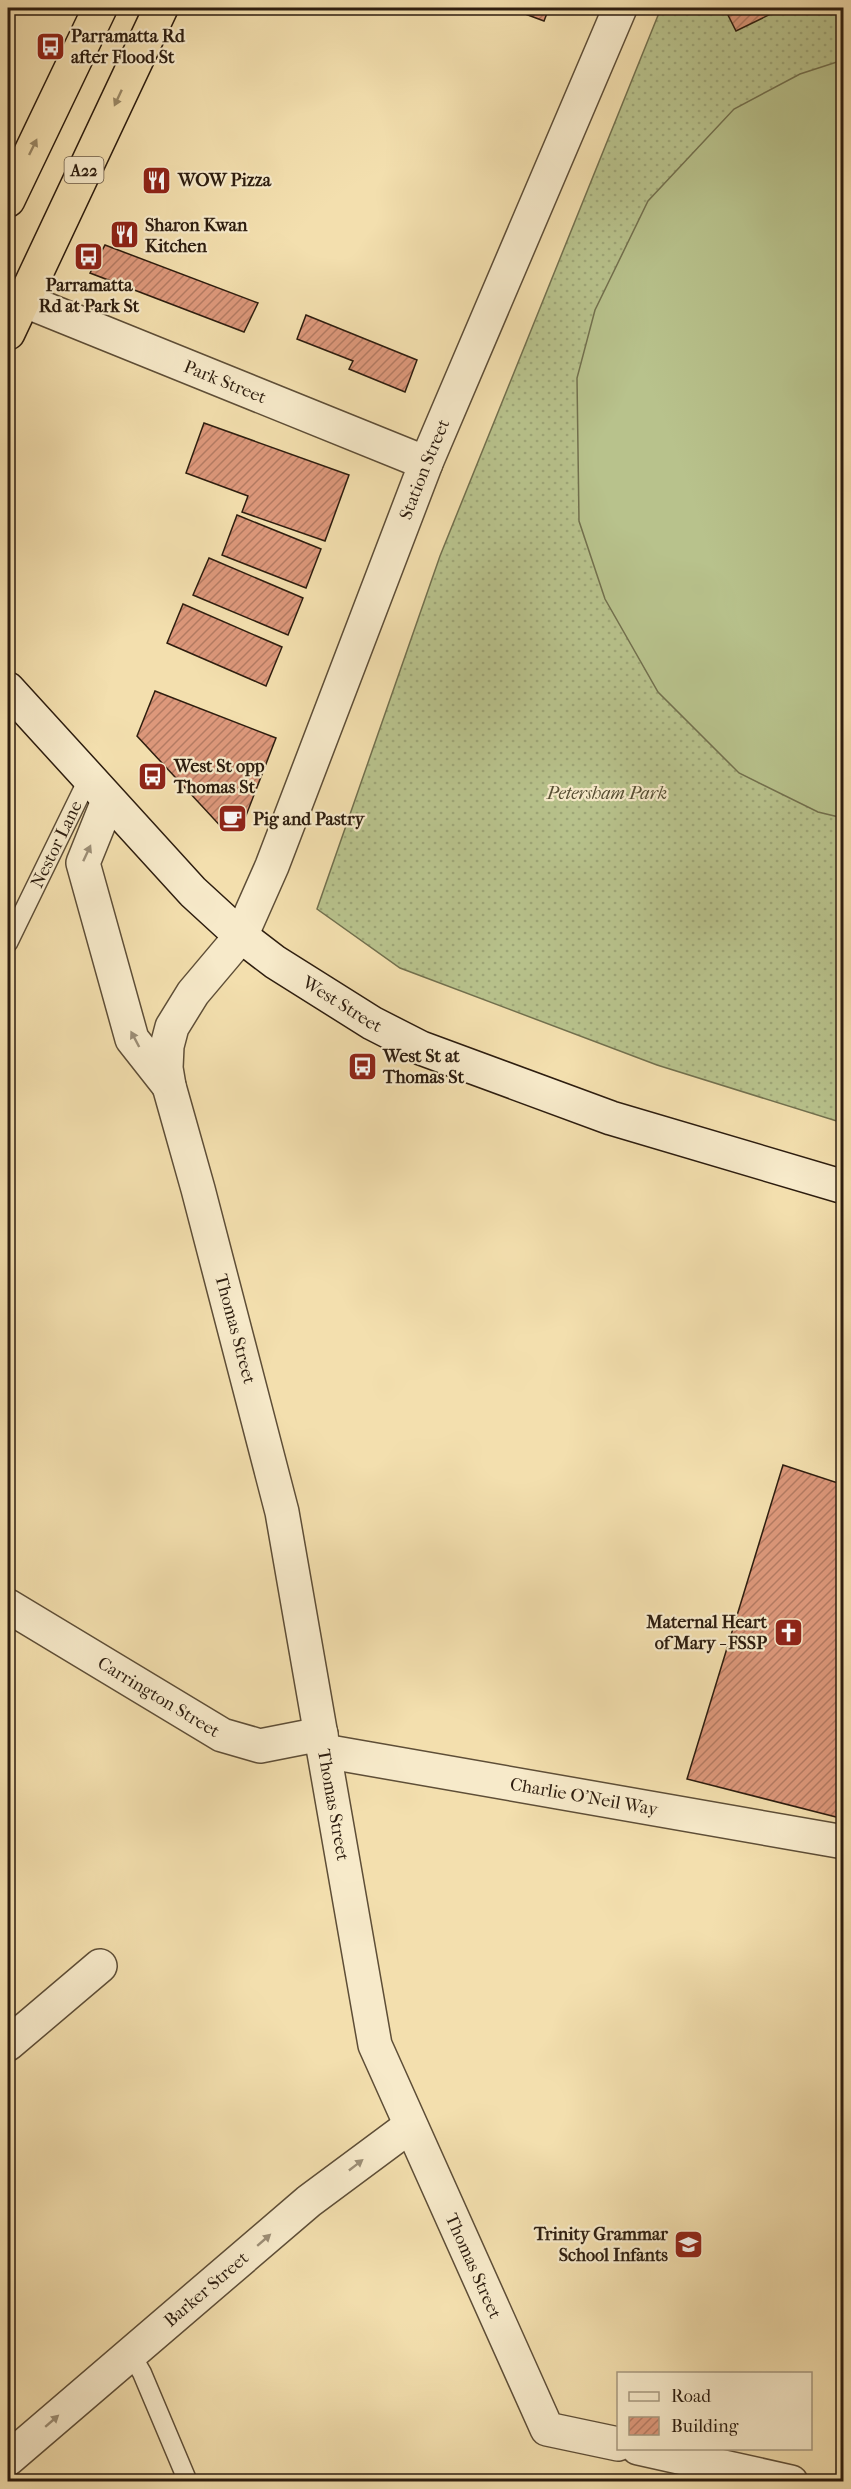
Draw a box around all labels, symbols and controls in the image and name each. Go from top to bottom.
place label: Parramatta Rd after Flood St [71,26,186,68]
bus stop icon: Parramatta Rd after Flood St [34,30,66,62]
one-way arrow [114,90,123,107]
one-way arrow [27,138,37,156]
road number: A22 [64,157,104,183]
restaurant icon: WOW Pizza [141,164,173,196]
place label: WOW Pizza [177,170,272,191]
place label: Sharon Kwan Kitchen [145,215,248,257]
restaurant icon: Sharon Kwan Kitchen [108,219,140,251]
bus stop icon: Parramatta Rd at Park St [73,240,105,272]
place label: Parramatta Rd at Park St [39,275,140,317]
street label: Park Street [181,356,270,408]
street label: Station Street [395,415,454,523]
place label: West St opp Thomas St [173,756,265,798]
bus stop icon: West St opp Thomas St [137,760,169,792]
park label: Petersham Park [546,783,667,804]
street label: Nestor Lane [26,797,86,891]
cafe icon: Pig and Pastry [216,803,248,835]
place label: Pig and Pastry [253,809,366,830]
one-way arrow [83,844,92,861]
street label: West Street [298,971,386,1037]
one-way arrow [130,1030,140,1048]
place label: West St at Thomas St [382,1046,465,1088]
bus stop icon: West St at Thomas St [346,1050,378,1082]
street label: Thomas Street [210,1272,260,1387]
place label: Maternal Heart of Mary - FSSP [645,1612,768,1654]
church icon: Maternal Heart of Mary - FSSP [772,1616,804,1648]
street label: Carrington Street [94,1652,224,1742]
street label: Thomas Street [313,1748,353,1863]
street label: Charlie O'Neil Way [509,1773,661,1820]
one-way arrow [348,2159,363,2171]
street label: Thomas Street [440,2210,506,2322]
place label: Trinity Grammar School Infants [533,2224,668,2266]
school or university icon: Trinity Grammar School Infants [673,2228,705,2260]
one-way arrow [256,2233,272,2246]
street label: Barker Street [160,2247,253,2331]
legend [617,2372,812,2450]
text: Road [671,2386,711,2407]
one-way arrow [44,2415,60,2428]
text: Building [671,2416,739,2437]

